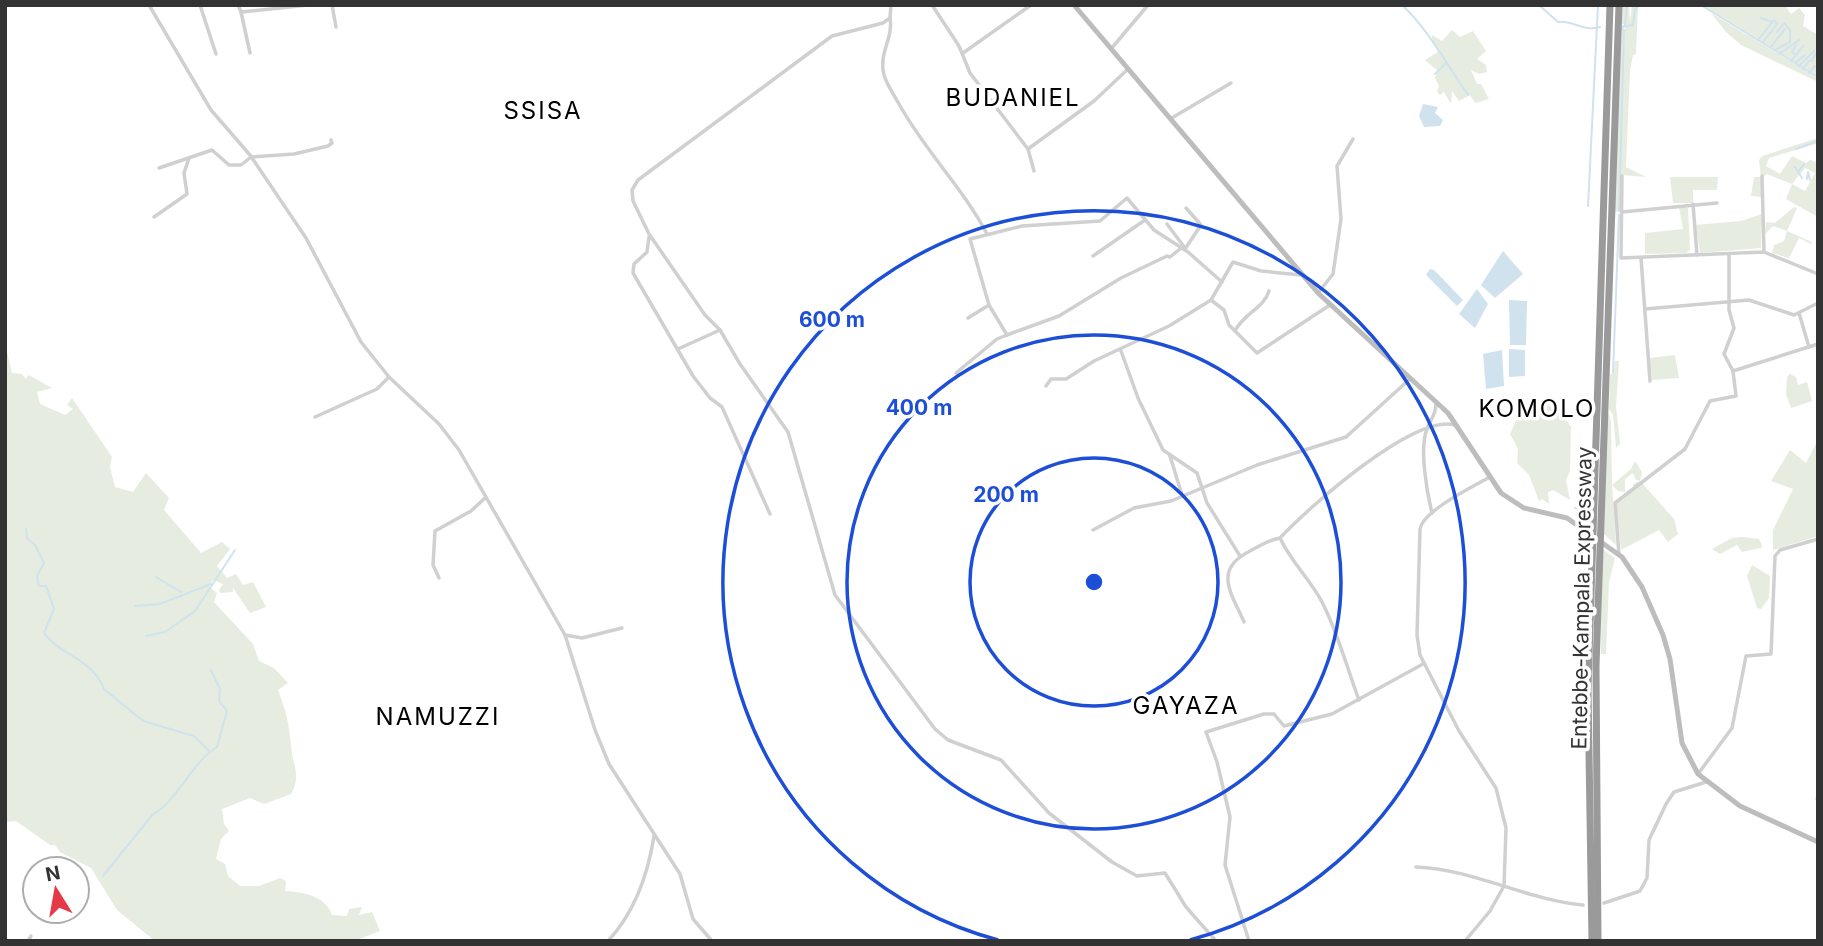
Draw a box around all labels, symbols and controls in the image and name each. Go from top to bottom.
district label: BUDANIEL [945,83,1081,112]
district label: SSISA [503,96,583,125]
text: 600 m [799,307,865,332]
district label: KOMOLO [1479,394,1595,423]
text: 400 m [886,395,952,420]
street label: Entebbe-Kampala Expressway [1566,446,1597,750]
text: 200 m [973,482,1039,507]
centre of rings [1082,570,1106,594]
district label: GAYAZA [1133,691,1239,720]
district label: NAMUZZI [376,702,500,731]
north arrow [21,855,91,925]
text: N [44,861,62,886]

